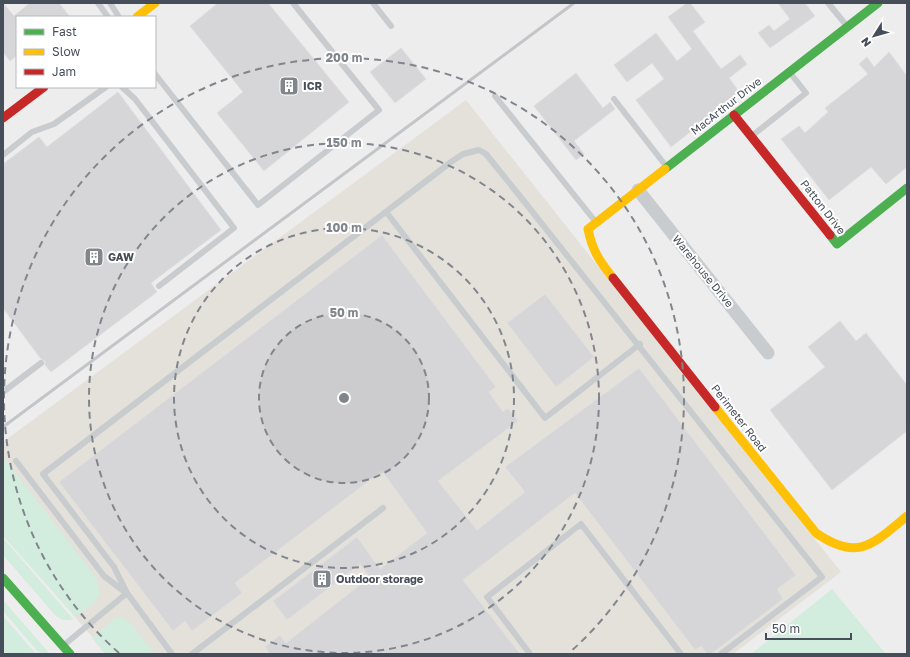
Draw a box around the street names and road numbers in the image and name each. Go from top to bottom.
street label: MacArthur Drive [688,74,763,137]
street label: Patton Drive [798,177,849,236]
street label: Warehouse Drive [670,232,736,309]
street label: Perimeter Road [709,382,770,454]

